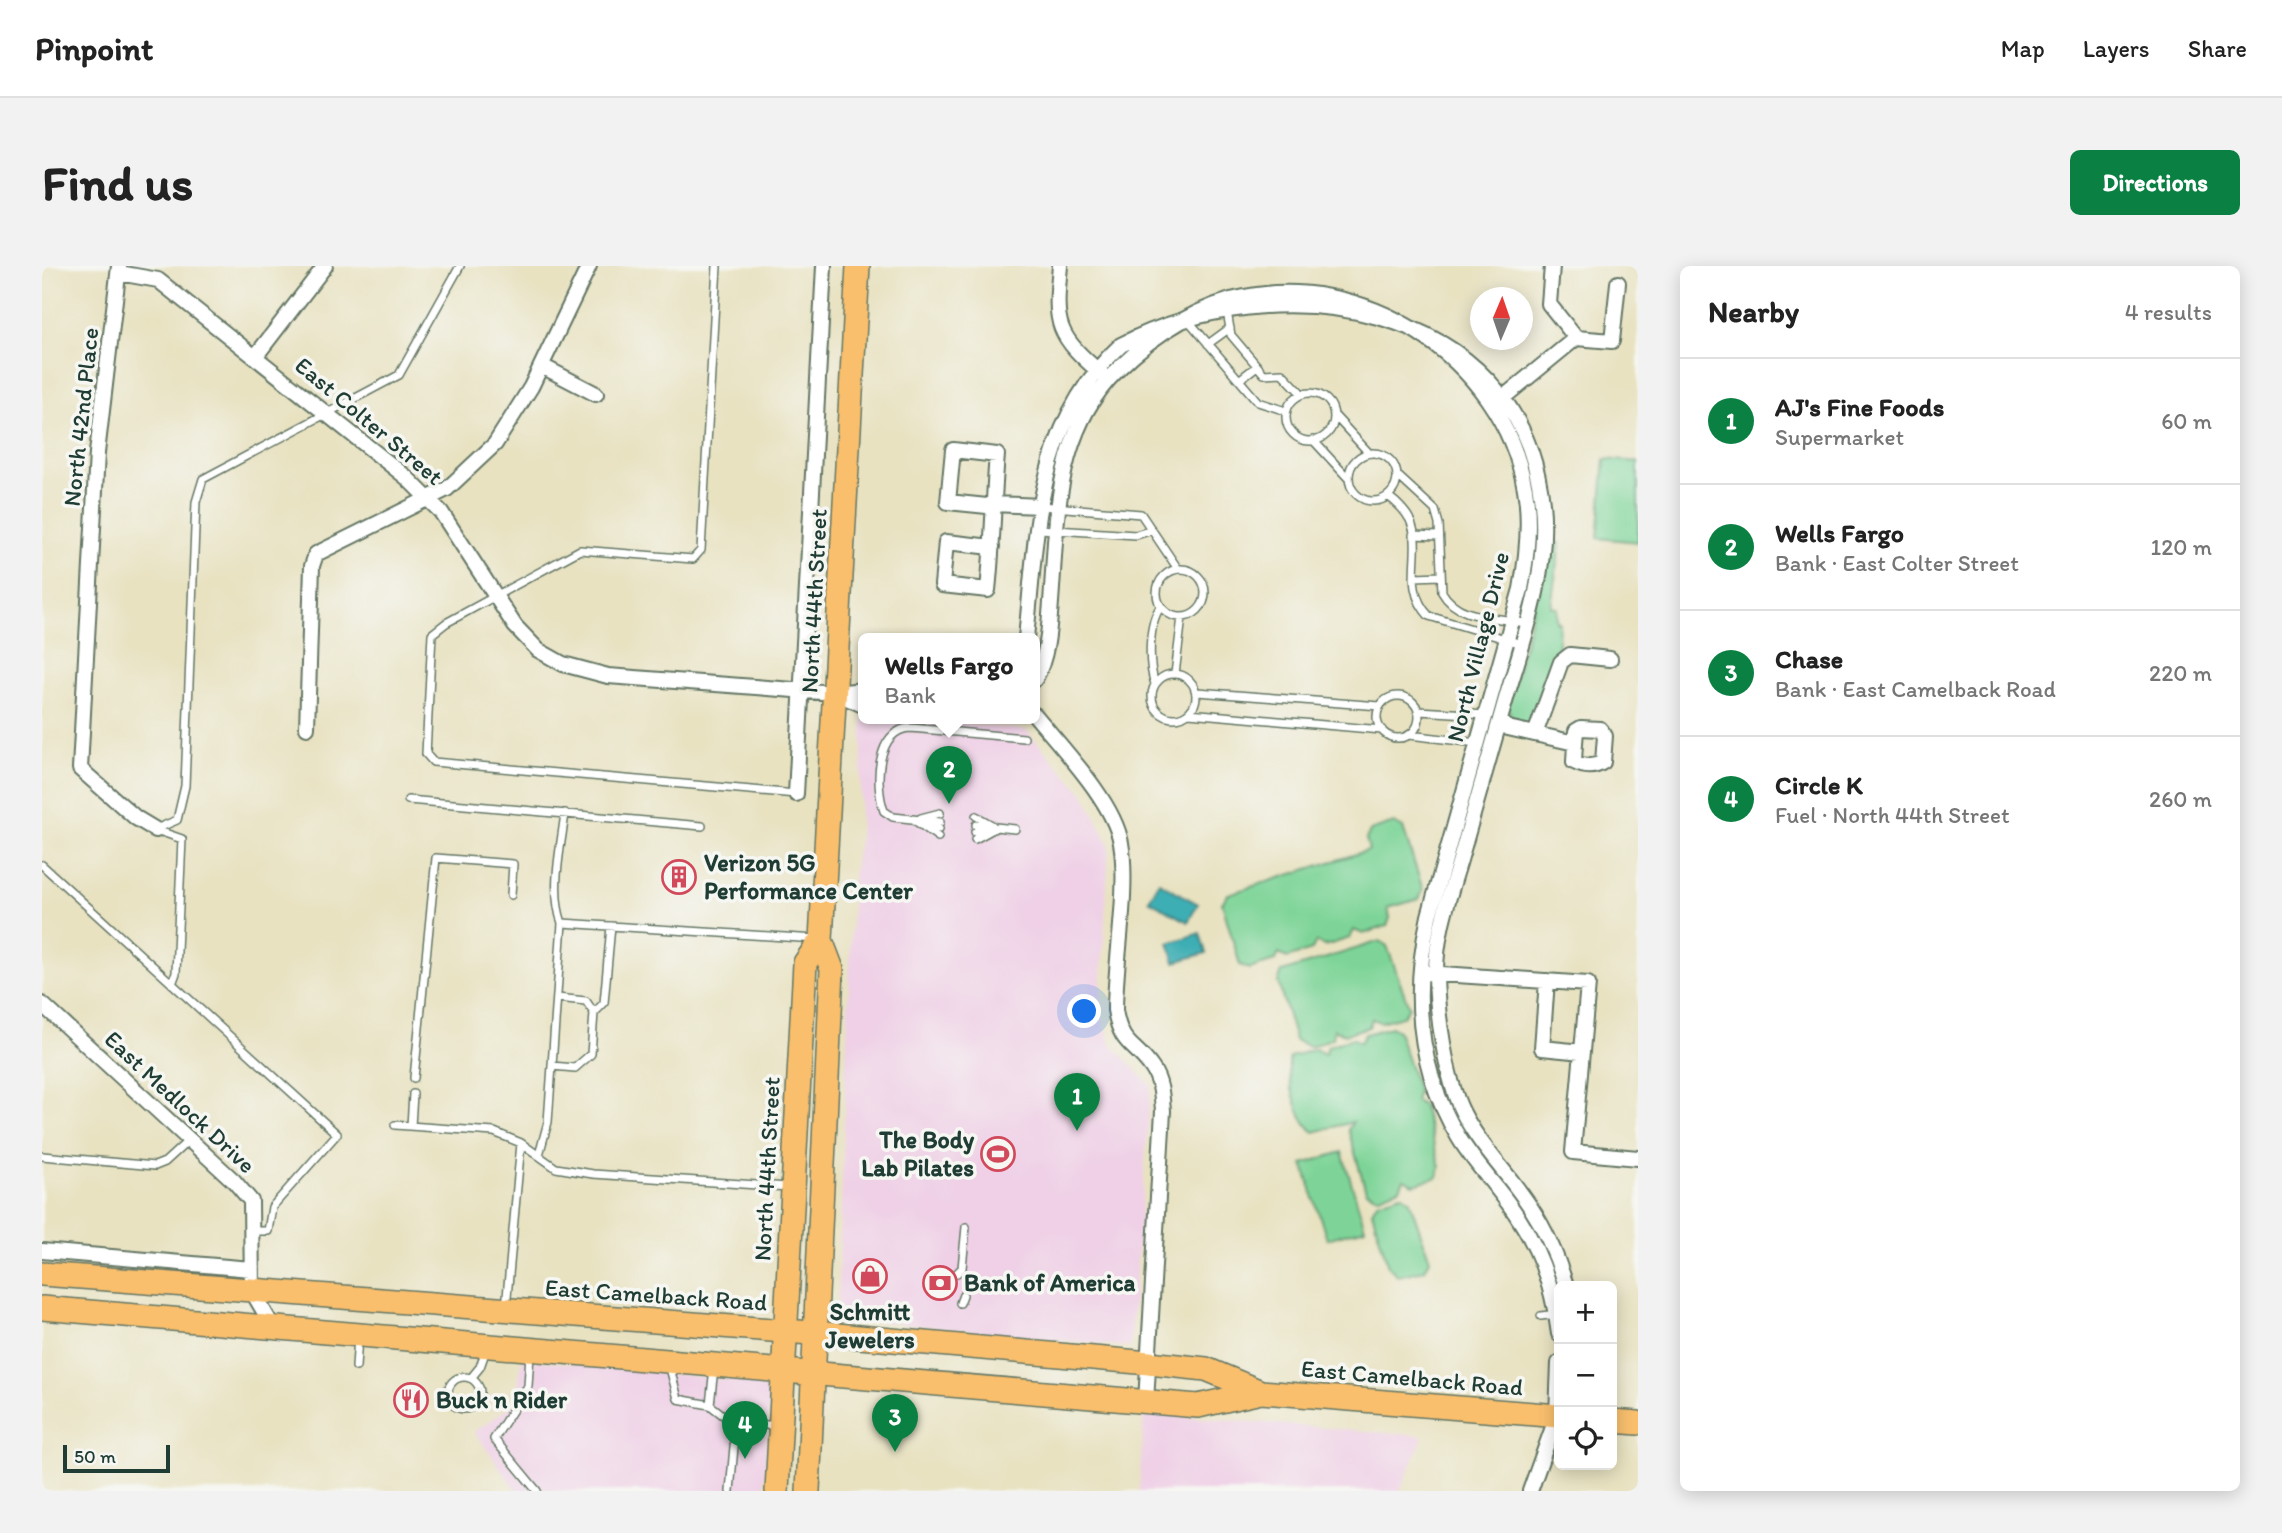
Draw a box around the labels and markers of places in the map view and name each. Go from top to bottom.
pin: 2 [926,746,972,804]
place label: Verizon 5G Performance Center [704,848,913,905]
building icon: Verizon 5G Performance Center [660,858,698,896]
pin: 1 [1054,1073,1100,1131]
place label: The Body Lab Pilates [861,1125,975,1182]
sports icon: The Body Lab Pilates [979,1135,1017,1173]
shop icon: Schmitt Jewelers [851,1257,889,1295]
bank icon: Bank of America [921,1264,959,1302]
place label: Bank of America [964,1268,1135,1297]
place label: Schmitt Jewelers [824,1297,915,1354]
restaurant icon: Buck n Rider [392,1381,430,1419]
place label: Buck n Rider [436,1385,568,1414]
pin: 3 [872,1394,918,1452]
pin: 4 [722,1401,768,1459]

